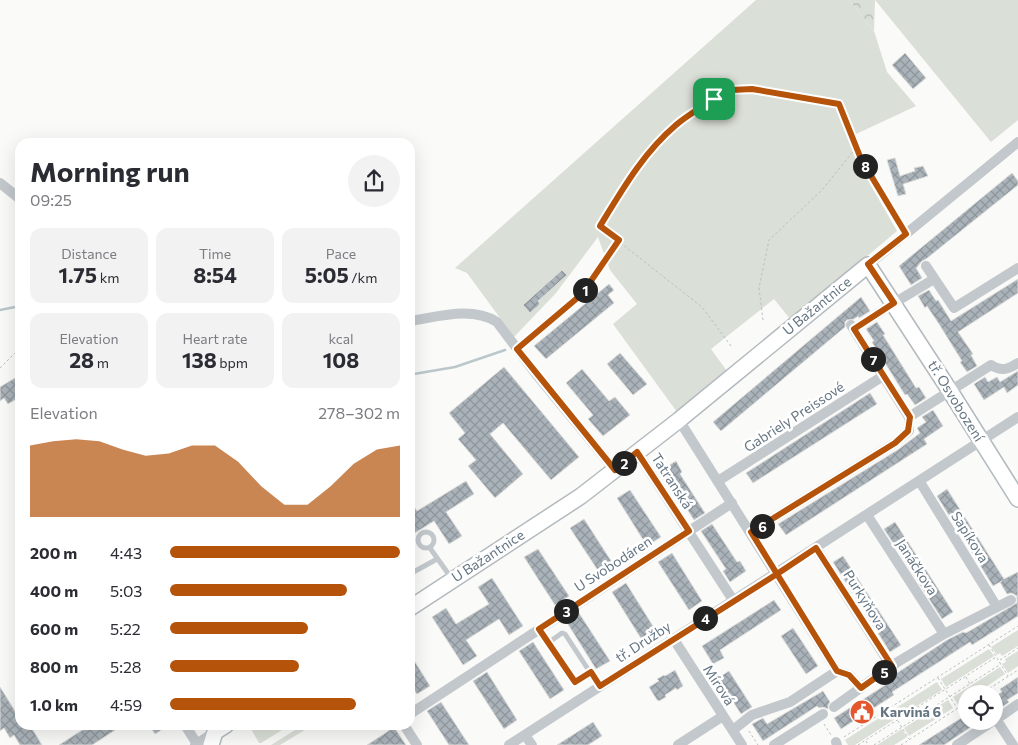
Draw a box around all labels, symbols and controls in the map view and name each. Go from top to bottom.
pin [693,78,735,120]
icon: arrive [700,85,728,113]
text: Morning run [30,154,190,188]
pin: 8 [852,154,878,178]
button: share [348,155,400,207]
text: 8 [861,158,870,175]
text: 09:25 [30,190,72,209]
text: Distance [61,245,117,262]
text: Time [199,245,231,262]
text: Pace [326,245,356,262]
text: 1.75 [59,262,97,287]
text: 8:54 [193,262,237,287]
text: 5:05 [305,262,349,287]
text: km [97,269,119,286]
text: /km [349,269,377,286]
street label: U Bažantnice [779,273,854,338]
pin: 1 [572,278,598,302]
text: 1 [582,282,589,299]
text: Elevation [59,330,119,347]
text: Heart rate [182,330,248,347]
text: kcal [328,330,354,347]
pin: 7 [860,346,886,372]
text: 28 [69,347,94,372]
text: 138 [182,347,217,372]
text: 108 [323,347,359,372]
text: 7 [870,351,877,368]
text: m [94,354,109,371]
text: bpm [217,354,248,371]
street label: tř. Osvobození [925,357,988,445]
street label: Gabriely Preissové [740,378,847,455]
text: Elevation [30,403,98,422]
text: 278–302 m [318,403,400,422]
pin: 2 [612,450,636,476]
street label: Tatranská [648,450,697,512]
text: 2 [621,455,628,472]
street label: Sapíkova [948,508,993,565]
pin: 6 [750,514,774,538]
text: 6 [758,518,767,535]
street label: U Bažantnice [448,526,527,585]
street label: U Svobodáren [571,532,655,595]
street label: Janáčkova [893,536,942,598]
text: 200 m [30,543,77,562]
text: 4:43 [110,543,142,562]
street label: Purkyňova [840,567,891,633]
text: 400 m [30,581,78,600]
text: 5:03 [110,581,143,600]
pin: 3 [554,598,578,624]
text: 3 [562,603,571,620]
pin: 4 [692,606,718,630]
text: 4 [701,610,710,627]
street label: tř. Družby [612,617,674,666]
text: 600 m [30,619,78,638]
text: 5:22 [110,619,141,638]
text: 800 m [30,657,78,676]
text: 5:28 [110,657,142,676]
pin: 5 [872,660,896,684]
street label: Mírová [700,661,739,708]
text: 5 [880,664,889,681]
map controls [958,685,1003,730]
button: locate [958,685,1003,730]
text: 1.0 km [30,695,78,714]
text: 4:59 [110,695,142,714]
public building icon: Karviná 6 [849,699,875,725]
place label: Karviná 6 [880,703,942,720]

